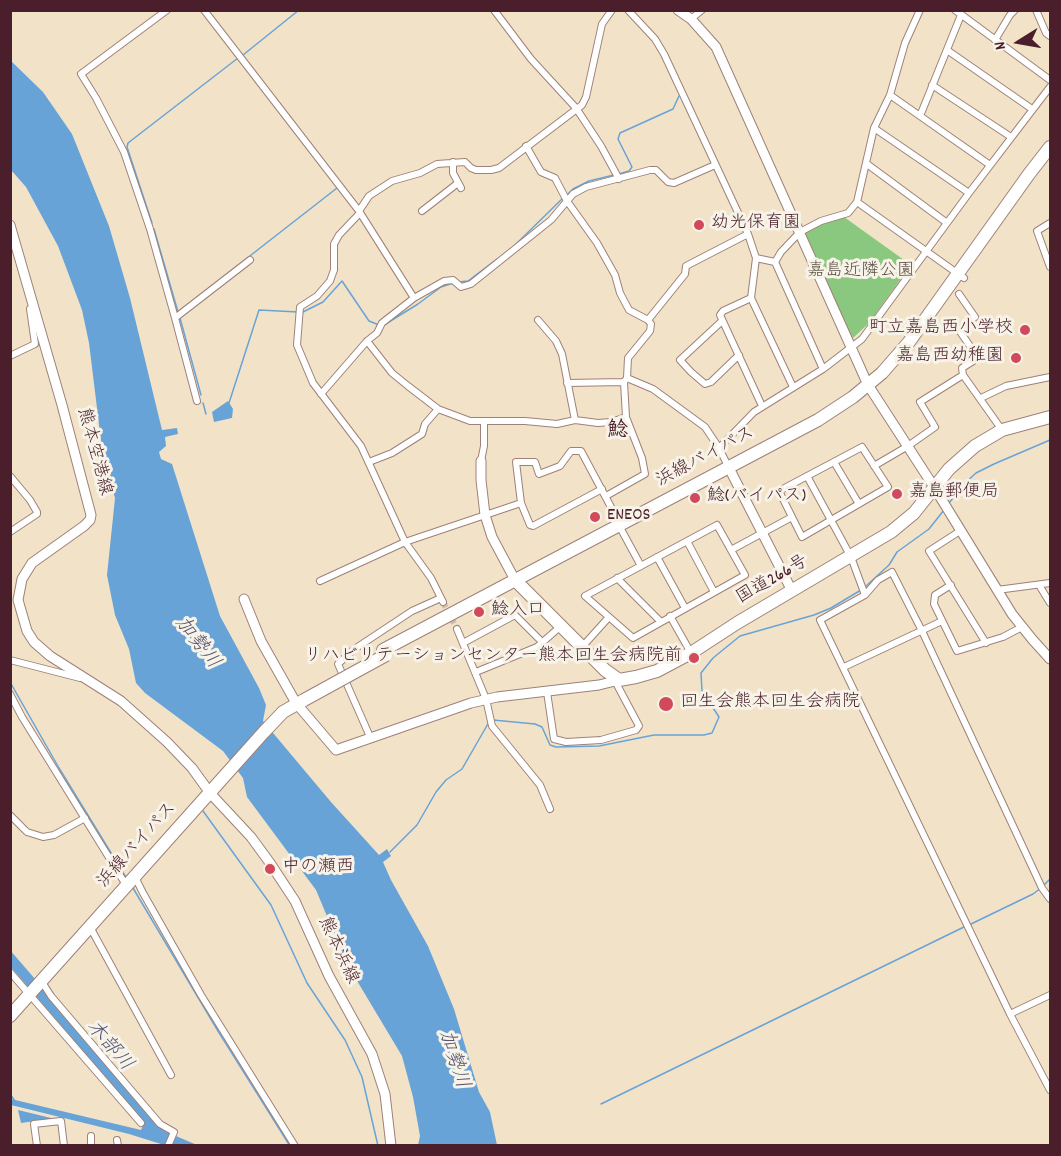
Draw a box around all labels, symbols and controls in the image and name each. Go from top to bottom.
north arrow [989,12,1049,72]
text: N [989,39,1013,52]
place label: 幼光保育園 [711,214,801,236]
marker: 幼光保育園 [692,218,706,232]
park label: 嘉島近隣公園 [807,262,915,284]
place label: 町立嘉島西小学校 [869,319,1013,341]
marker: 町立嘉島西小学校 [1018,323,1032,337]
place label: 嘉島西幼稚園 [896,347,1004,369]
marker: 嘉島西幼稚園 [1009,351,1023,365]
street label: 熊本空港線 [71,406,115,498]
district label: 鯰 [608,419,628,445]
street label: 浜線バイパス [653,423,759,493]
place label: 嘉島郵便局 [909,483,999,505]
place label: 鯰(バイパス) [707,487,806,509]
marker: 嘉島郵便局 [890,487,904,501]
marker: 鯰(バイパス) [688,491,702,505]
place label: ENEOS [607,506,651,528]
marker: ENEOS [588,510,602,524]
street label: 国道266号 [733,552,813,610]
place label: 鯰入口 [491,601,545,623]
marker: 鯰入口 [472,605,486,619]
water label: 加勢川 [168,613,224,675]
place label: リハビリテーションセンター熊本回生会病院前 [304,647,682,669]
marker: リハビリテーションセンター熊本回生会病院前 [687,651,701,665]
place label: 回生会熊本回生会病院 [680,693,860,715]
marker: 回生会熊本回生会病院 [657,695,675,713]
street label: 浜線バイパス [94,799,182,893]
place label: 中の瀬西 [282,858,354,880]
marker: 中の瀬西 [263,862,277,876]
street label: 熊本浜線 [312,914,362,988]
water label: 木部川 [79,1016,137,1078]
water label: 加勢川 [431,1028,473,1092]

